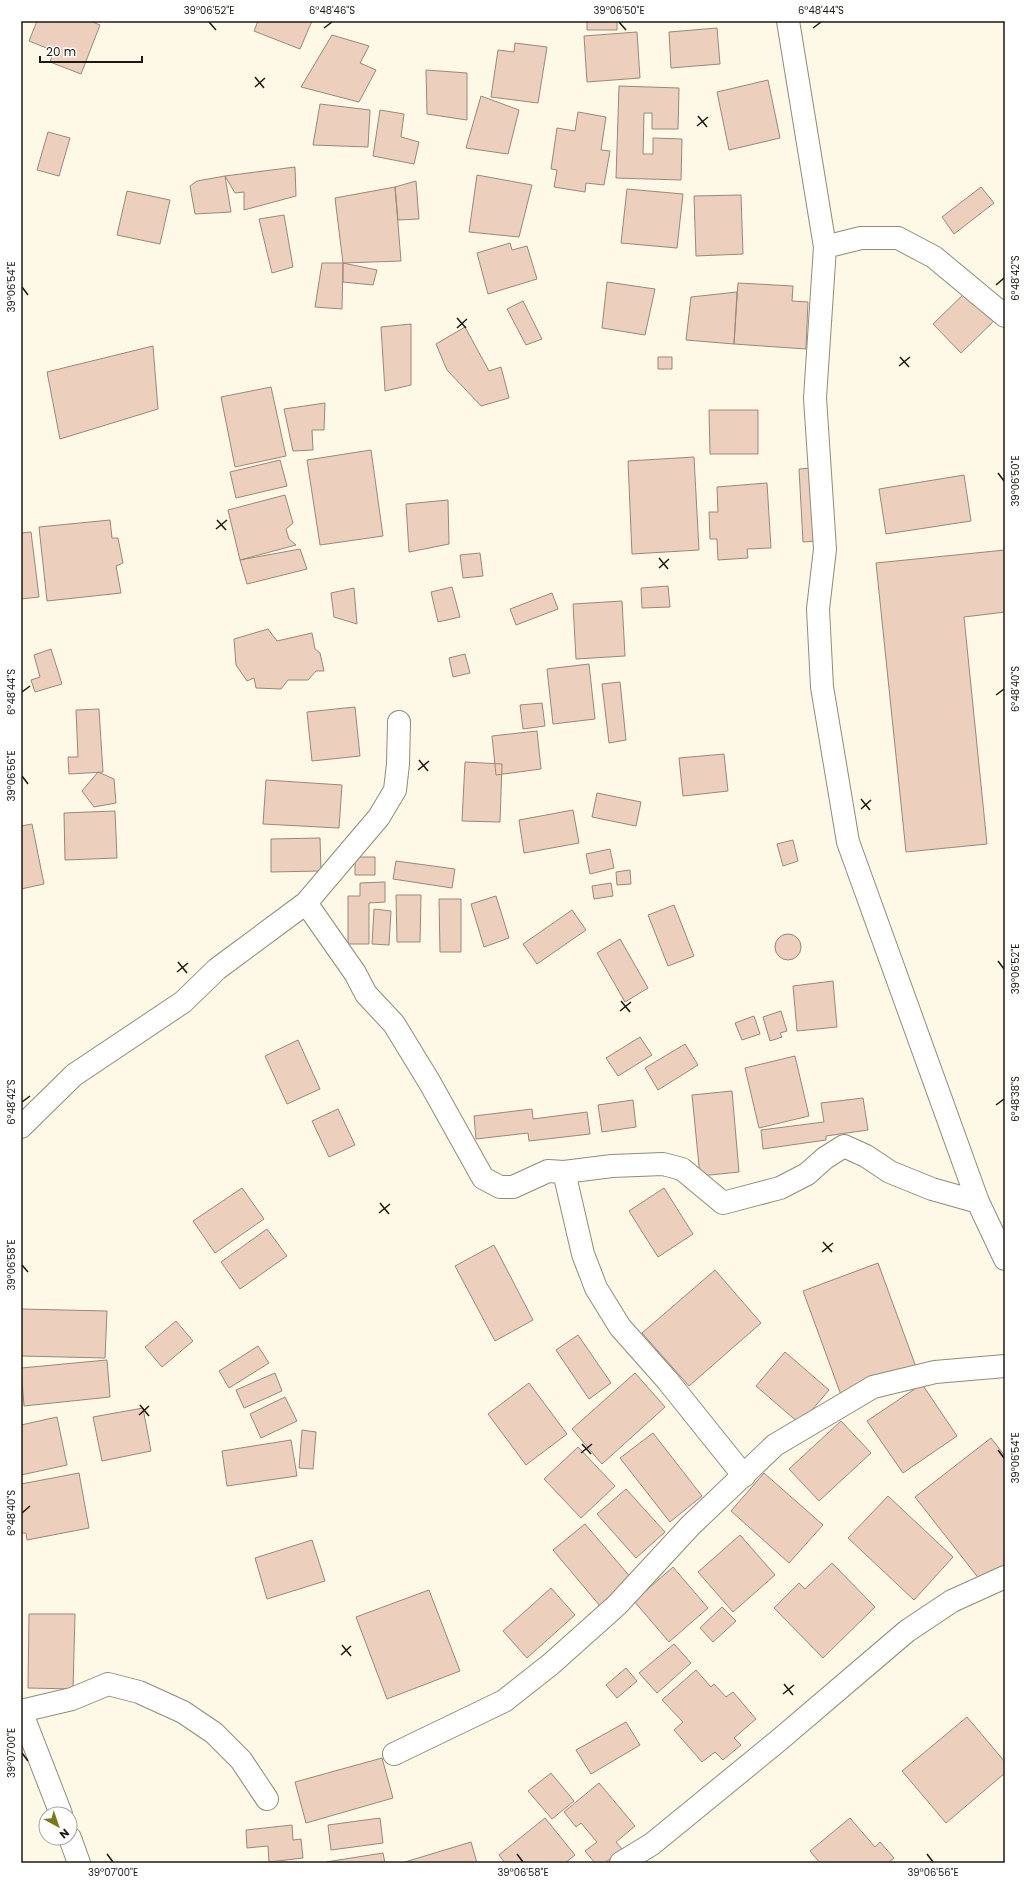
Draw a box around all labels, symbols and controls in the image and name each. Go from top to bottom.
text: 39°06'52"E [184,3,234,18]
text: 6°48'46"S [309,3,355,18]
text: 39°06'50"E [593,3,645,18]
text: 6°48'44"S [798,3,844,18]
scale bar [40,38,142,64]
text: 20 m [46,43,76,60]
text: 6°48'42"S [1008,255,1023,301]
text: 39°06'54"E [4,261,19,313]
text: 39°06'50"E [1008,455,1023,507]
text: 6°48'40"S [1008,666,1023,712]
text: 6°48'44"S [4,669,19,715]
text: 39°06'56"E [4,750,19,802]
text: 39°06'52"E [1008,944,1023,994]
text: 6°48'38"S [1008,1076,1023,1122]
text: 6°48'42"S [4,1079,19,1125]
text: 39°06'58"E [4,1239,19,1291]
text: 39°06'54"E [1008,1432,1023,1484]
text: 6°48'40"S [4,1490,19,1536]
text: 39°07'00"E [4,1728,19,1778]
north arrow [38,1806,78,1846]
text: N [56,1825,73,1842]
text: 39°07'00"E [88,1865,138,1880]
text: 39°06'58"E [497,1865,549,1880]
text: 39°06'56"E [907,1865,959,1880]

